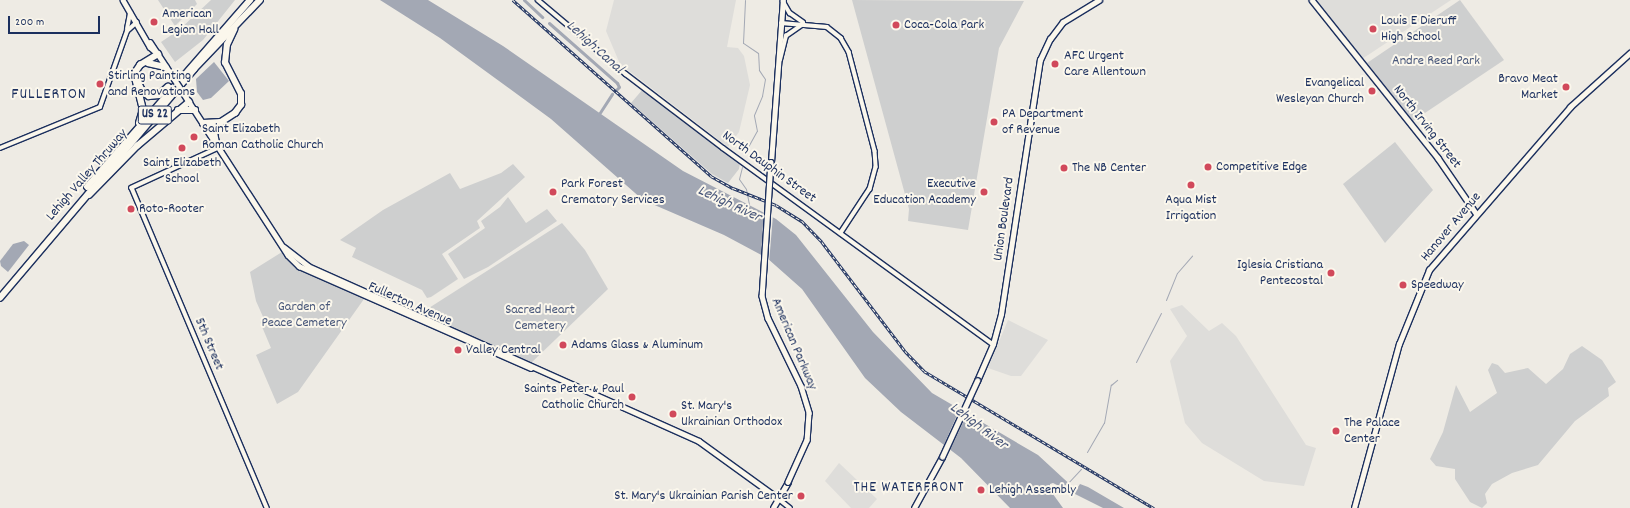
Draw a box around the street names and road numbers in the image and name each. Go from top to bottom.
street label: North Irving Street [1389,82,1465,172]
road number: US 22 [137,104,173,126]
street label: Lehigh Valley Thruway [43,126,131,224]
street label: North Dauphin Street [719,127,819,207]
street label: Union Boulevard [990,176,1018,262]
street label: Hanover Avenue [1417,189,1485,265]
street label: Fullerton Avenue [366,278,454,330]
street label: American Parkway [767,296,821,392]
street label: 5th Street [190,315,228,373]

